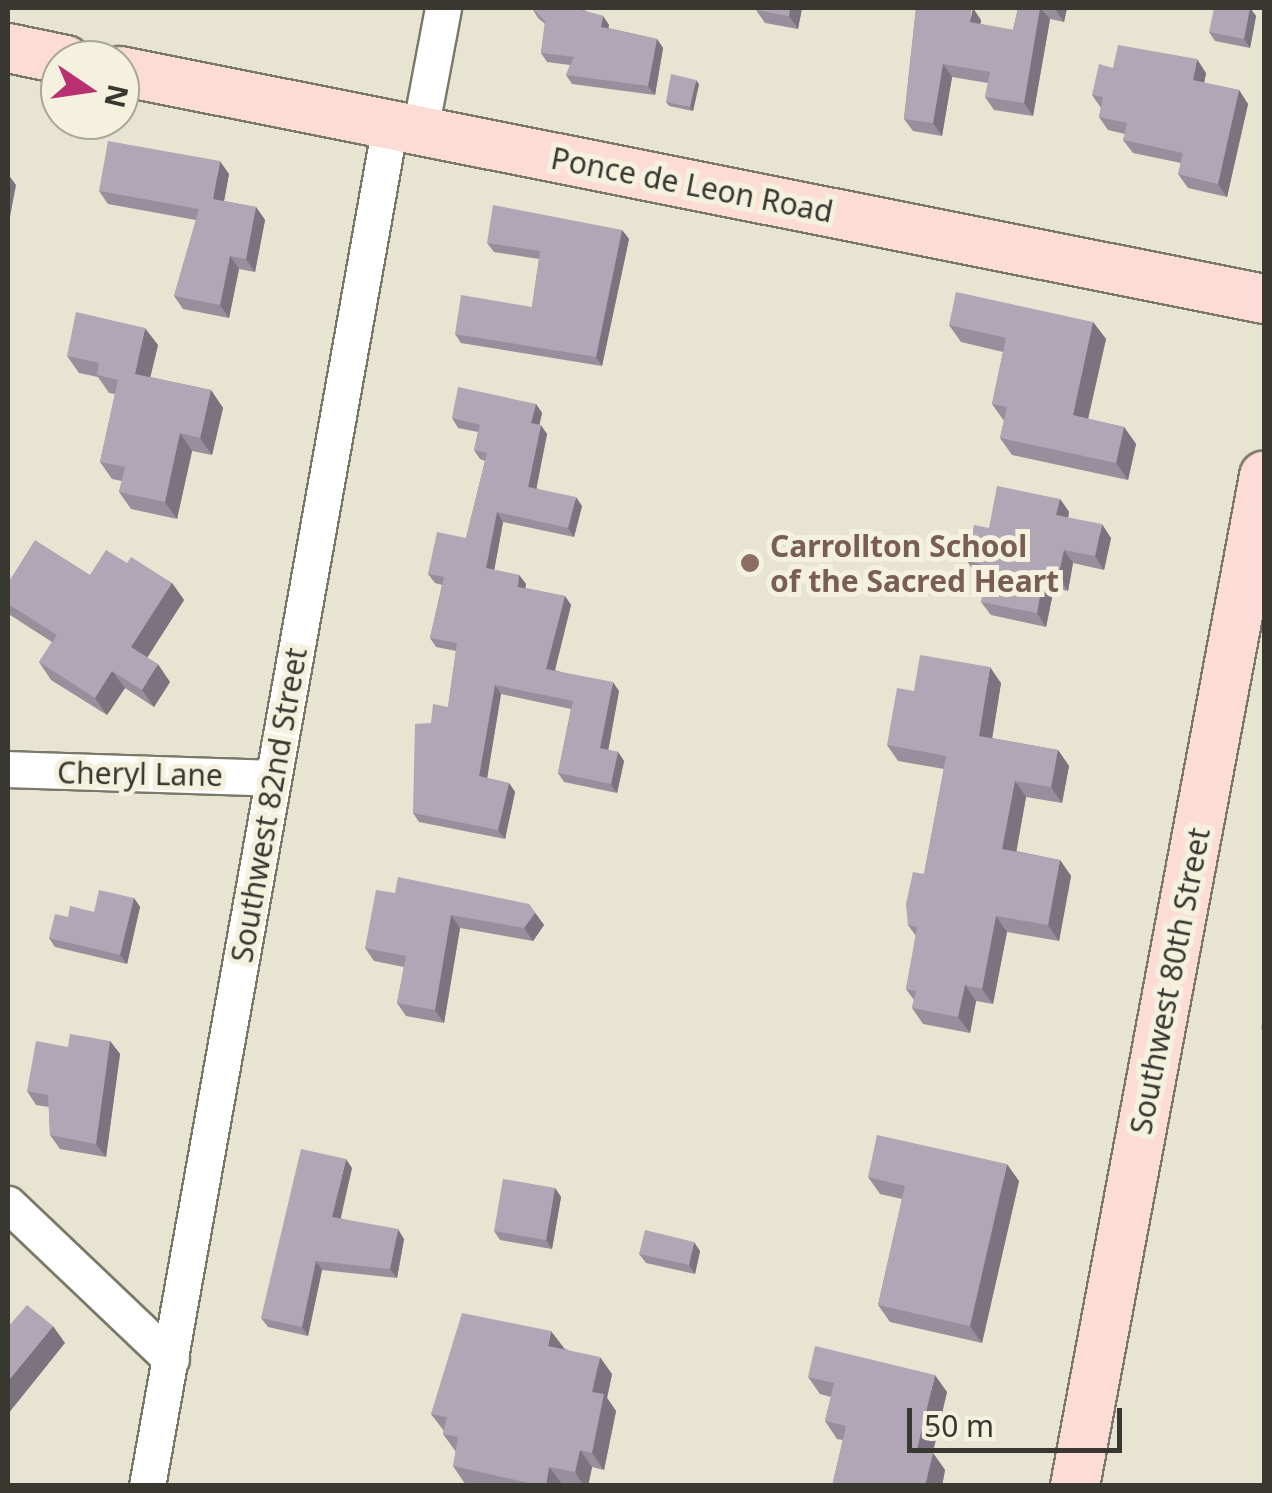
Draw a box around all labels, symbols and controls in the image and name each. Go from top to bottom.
north arrow [40,40,140,140]
text: N [96,81,138,112]
street label: Ponce de Leon Road [548,140,836,230]
place label: Carrollton School of the Sacred Heart [770,528,1059,598]
marker: Carrollton School of the Sacred Heart [739,552,761,574]
street label: Southwest 82nd Street [224,645,314,965]
street label: Cheryl Lane [57,755,223,793]
street label: Southwest 80th Street [1123,825,1217,1137]
scale bar [912,1388,1127,1450]
text: 50 m [924,1405,994,1446]

